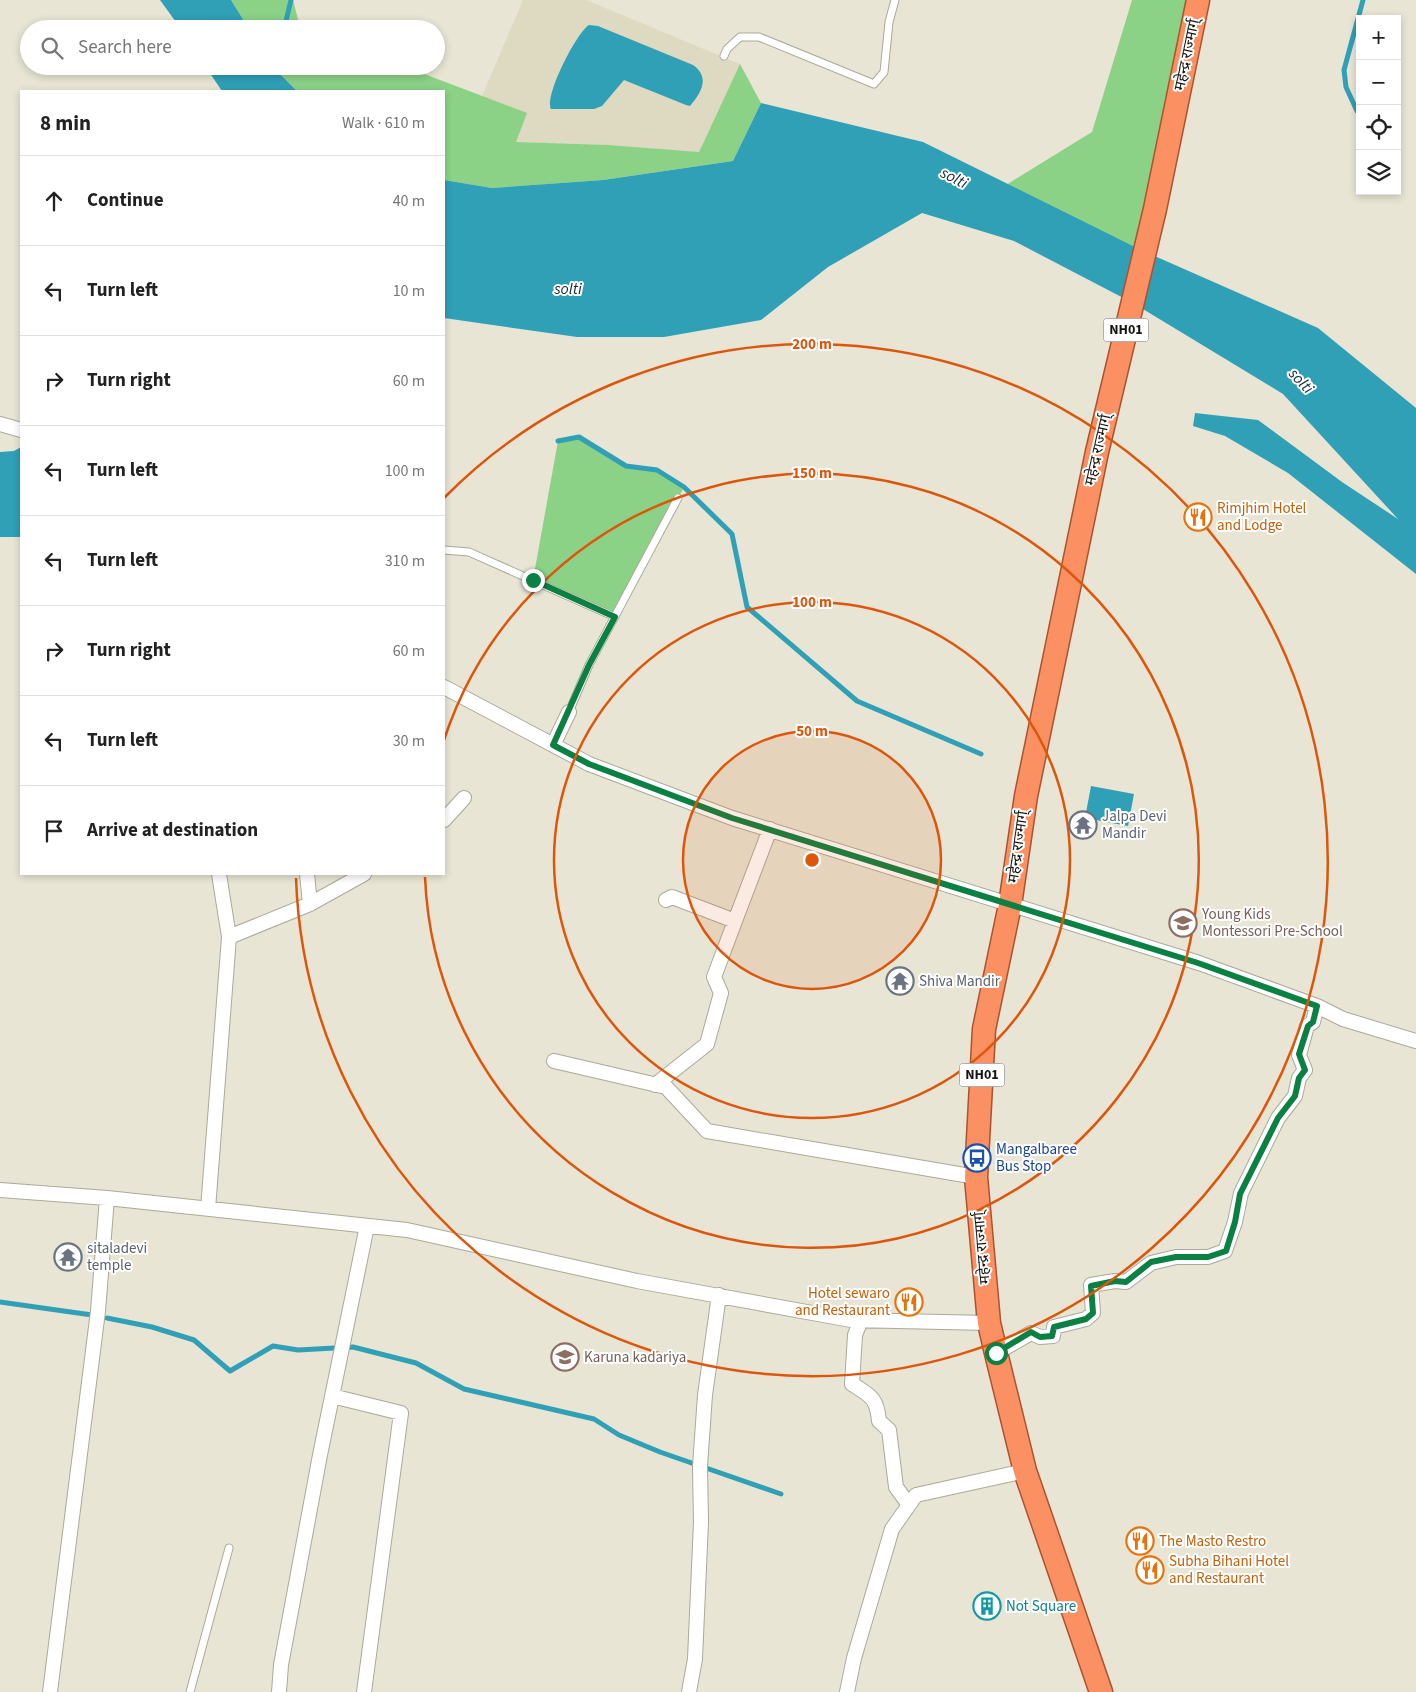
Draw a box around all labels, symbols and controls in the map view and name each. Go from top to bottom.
street label: महेन्द्र राज्मार्ग् [1169,15,1205,93]
map controls [1356,15,1401,195]
button: + [1356,15,1401,60]
search box [20,20,445,75]
icon: search [38,34,66,62]
text: Search here [78,34,172,61]
button: − [1356,60,1401,105]
button: locate [1356,105,1401,150]
text: 8 min [40,108,91,138]
text: Walk · 610 m [342,112,425,134]
button: layers [1356,150,1401,195]
water label: solti [936,161,971,194]
icon: ahead [40,187,68,215]
text: Continue [87,187,164,214]
text: 40 m [393,190,425,212]
icon: left [40,277,68,305]
text: Turn left [87,277,158,304]
water label: solti [553,278,582,300]
text: 10 m [393,280,425,302]
road number: NH01 [1104,318,1148,342]
text: 200 m [792,334,832,355]
water label: solti [1283,363,1319,399]
icon: right [40,367,68,395]
text: Turn right [87,367,171,394]
text: 60 m [393,370,425,392]
street label: महेन्द्र राज्मार्ग् [1080,410,1117,488]
icon: left [40,457,68,485]
text: Turn left [87,457,158,484]
text: 100 m [385,460,425,482]
text: 150 m [792,463,832,484]
place label: Rimjhim Hotel and Lodge [1217,498,1307,536]
restaurant icon: Rimjhim Hotel and Lodge [1183,502,1213,532]
icon: left [40,547,68,575]
text: Turn left [87,547,158,574]
text: 310 m [385,550,425,572]
route end [522,569,545,592]
text: 100 m [792,592,832,613]
icon: right [40,637,68,665]
text: Turn right [87,637,171,664]
text: 60 m [393,640,425,662]
text: 50 m [796,721,828,742]
icon: left [40,727,68,755]
text: Turn left [87,727,158,754]
text: 30 m [393,730,425,752]
place label: Jalpa Devi Mandir [1102,806,1167,844]
street label: महेन्द्र राज्मार्ग् [1003,808,1034,884]
temple icon: Jalpa Devi Mandir [1068,810,1098,840]
icon: arrive [40,817,68,845]
text: Arrive at destination [87,817,258,844]
centre of rings [803,851,821,869]
place label: Young Kids Montessori Pre-School [1201,904,1343,942]
school or university icon: Young Kids Montessori Pre-School [1168,908,1198,938]
temple icon: Shiva Mandir [885,966,915,996]
place label: Shiva Mandir [919,971,1001,992]
road number: NH01 [960,1064,1004,1086]
place label: Mangalbaree Bus Stop [996,1139,1077,1177]
bus stop icon: Mangalbaree Bus Stop [962,1143,992,1173]
street label: महेन्द्र राज्मार्ग् [968,1209,996,1285]
place label: sitaladevi temple [87,1238,147,1276]
temple icon: sitaladevi temple [53,1242,83,1272]
place label: Hotel sewaro and Restaurant [795,1283,890,1321]
restaurant icon: Hotel sewaro and Restaurant [894,1287,924,1317]
school or university icon: Karuna kadariya [550,1342,580,1372]
route start [985,1342,1008,1365]
place label: Karuna kadariya [584,1347,686,1368]
restaurant icon: The Masto Restro [1125,1526,1155,1556]
place label: The Masto Restro [1159,1531,1266,1552]
place label: Subha Bihani Hotel and Restaurant [1169,1551,1289,1589]
restaurant icon: Subha Bihani Hotel and Restaurant [1135,1555,1165,1585]
building icon: Not Square [972,1591,1002,1621]
place label: Not Square [1006,1596,1076,1617]

